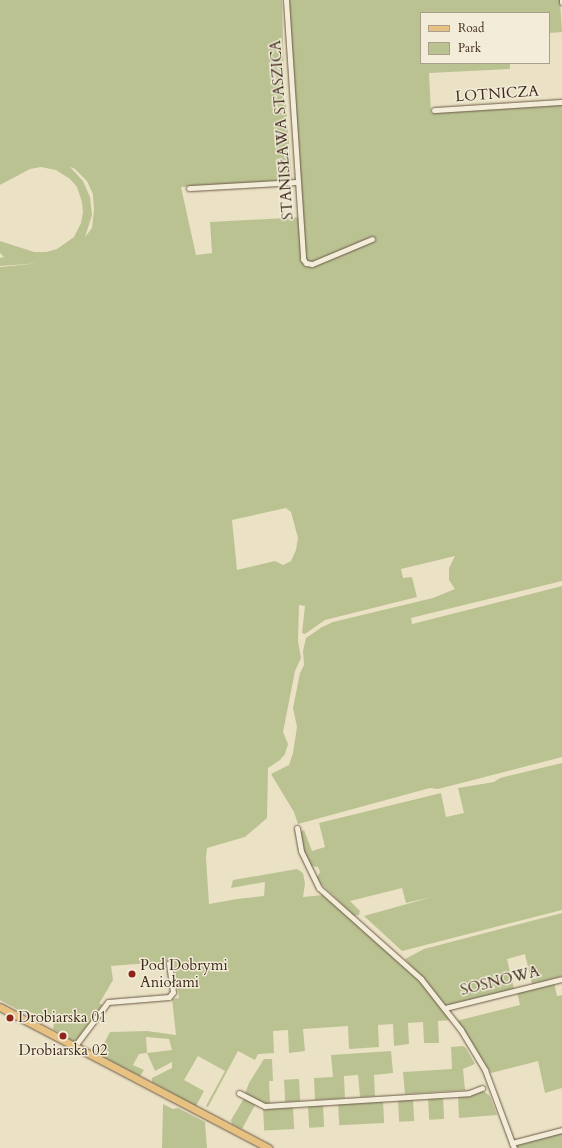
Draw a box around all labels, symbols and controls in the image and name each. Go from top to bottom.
legend [420,12,550,64]
text: Road [458,20,484,36]
street label: STANISŁAWA STASZICA [267,39,297,221]
text: Park [458,40,481,56]
street label: LOTNICZA [455,82,539,106]
place label: Pod Dobrymi Aniołami [140,956,228,991]
street label: SOSNOWA [459,962,541,1000]
marker: Pod Dobrymi Aniołami [127,969,137,979]
place label: Drobiarska 01 [18,1009,107,1027]
marker: Drobiarska 01 [5,1013,15,1023]
marker: Drobiarska 02 [58,1031,68,1041]
place label: Drobiarska 02 [19,1042,107,1060]

